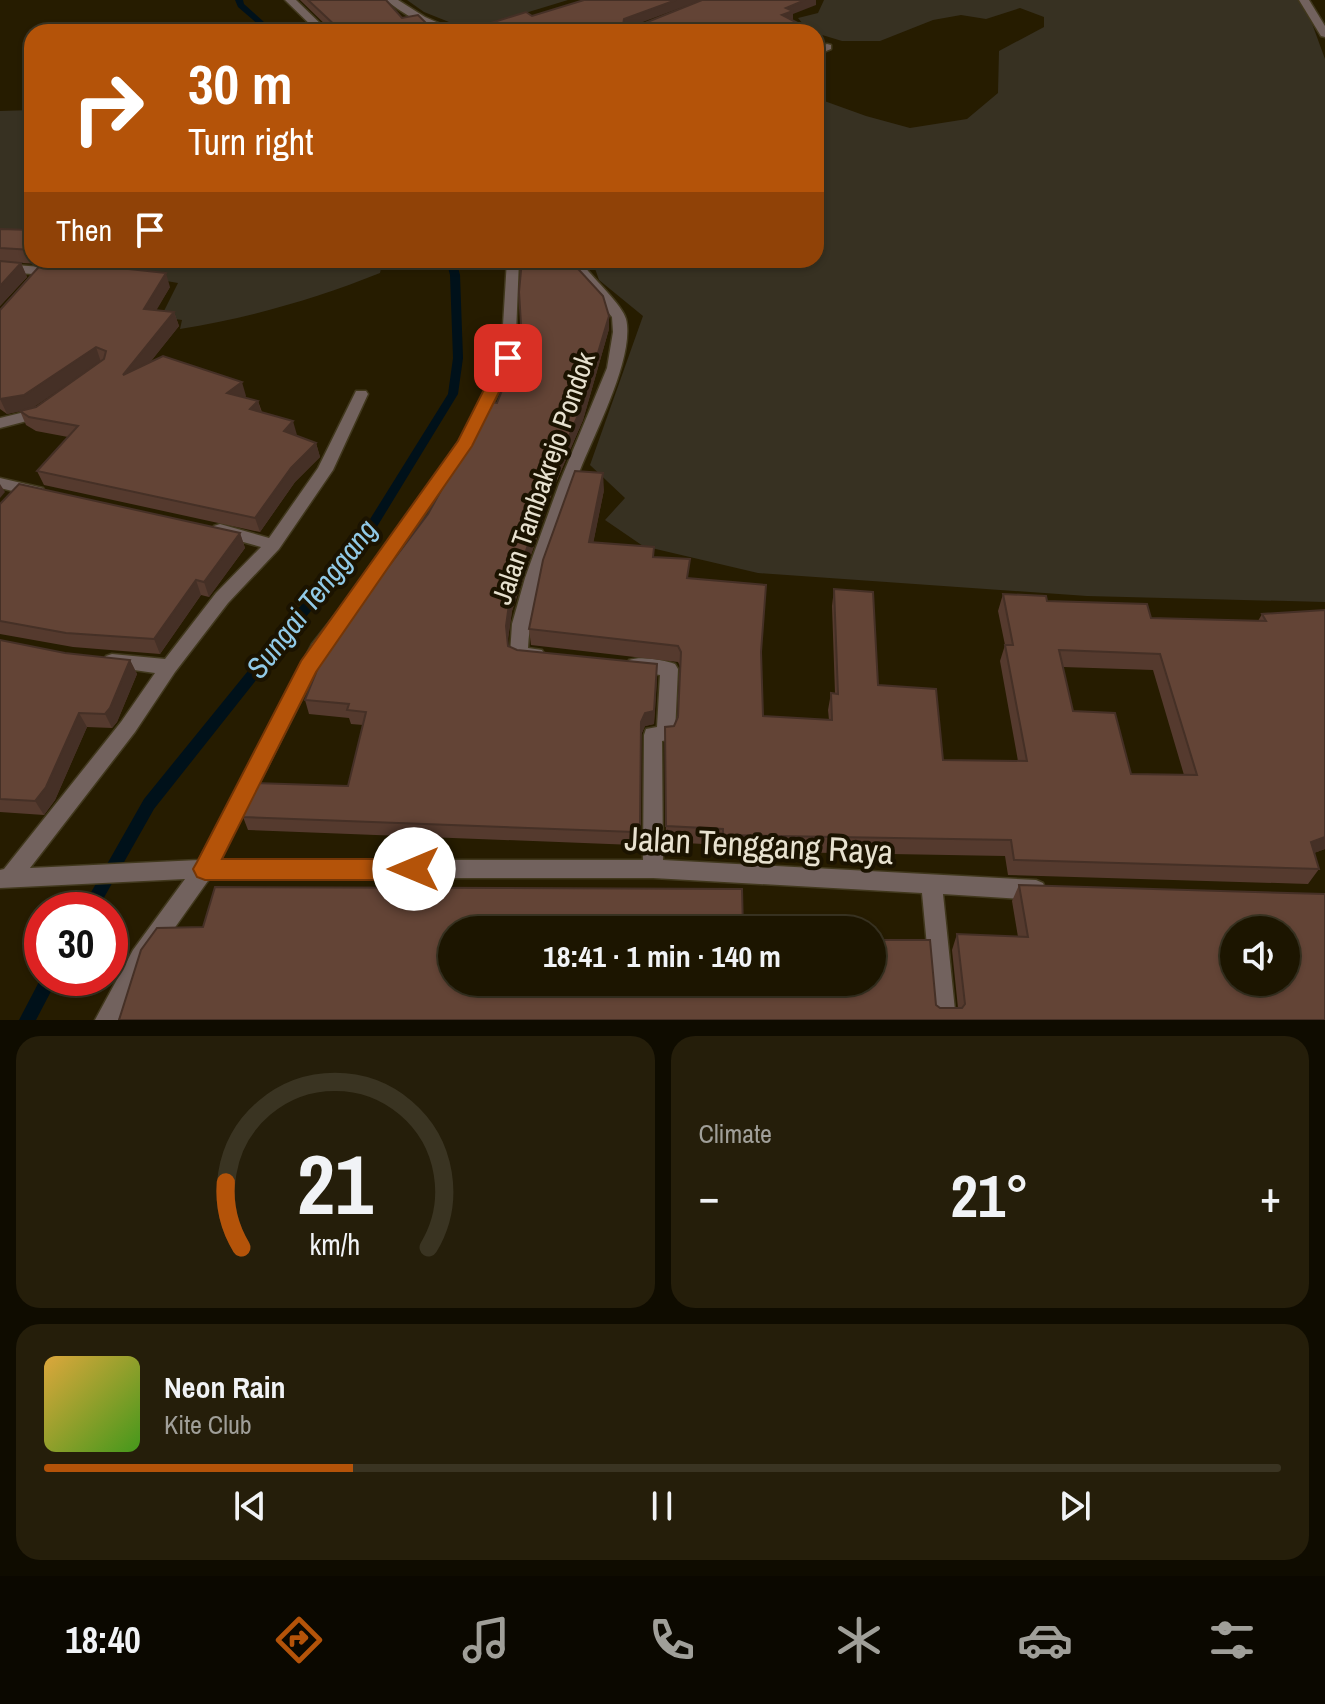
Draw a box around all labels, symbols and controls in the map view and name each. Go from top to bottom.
text: 30 m [188,46,293,121]
icon: right [56,56,160,160]
text: Turn right [188,118,313,166]
icon: arrive [128,208,172,252]
text: Then [56,210,112,250]
pin [474,324,542,392]
icon: arrive [486,336,530,380]
street label: Jalan Tambakrejo Pondok [482,346,604,609]
water label: Sungai Tenggang [236,510,386,686]
street label: Jalan Tenggang Raya [623,815,895,875]
position arrow [372,827,456,911]
speed limit sign: 30 [24,892,128,996]
map controls [1220,916,1300,996]
button: sound [1220,916,1300,996]
text: 18:41 · 1 min · 140 m [543,936,781,976]
text: Climate [699,1116,772,1151]
text: 21 [297,1128,373,1240]
text: 21° [950,1155,1029,1236]
text: − [699,1166,720,1226]
text: + [1260,1166,1281,1226]
text: km/h [310,1225,361,1264]
text: Neon Rain [164,1367,286,1407]
text: Kite Club [164,1407,252,1442]
icon: previous [228,1484,272,1528]
icon: pause [640,1484,684,1528]
icon: next [1053,1484,1097,1528]
icon: directions [271,1612,327,1668]
icon: music [458,1612,514,1668]
icon: phone [644,1612,700,1668]
icon: climate [831,1612,887,1668]
icon: car [1017,1612,1073,1668]
icon: filters [1204,1612,1260,1668]
text: 18:40 [65,1616,141,1664]

